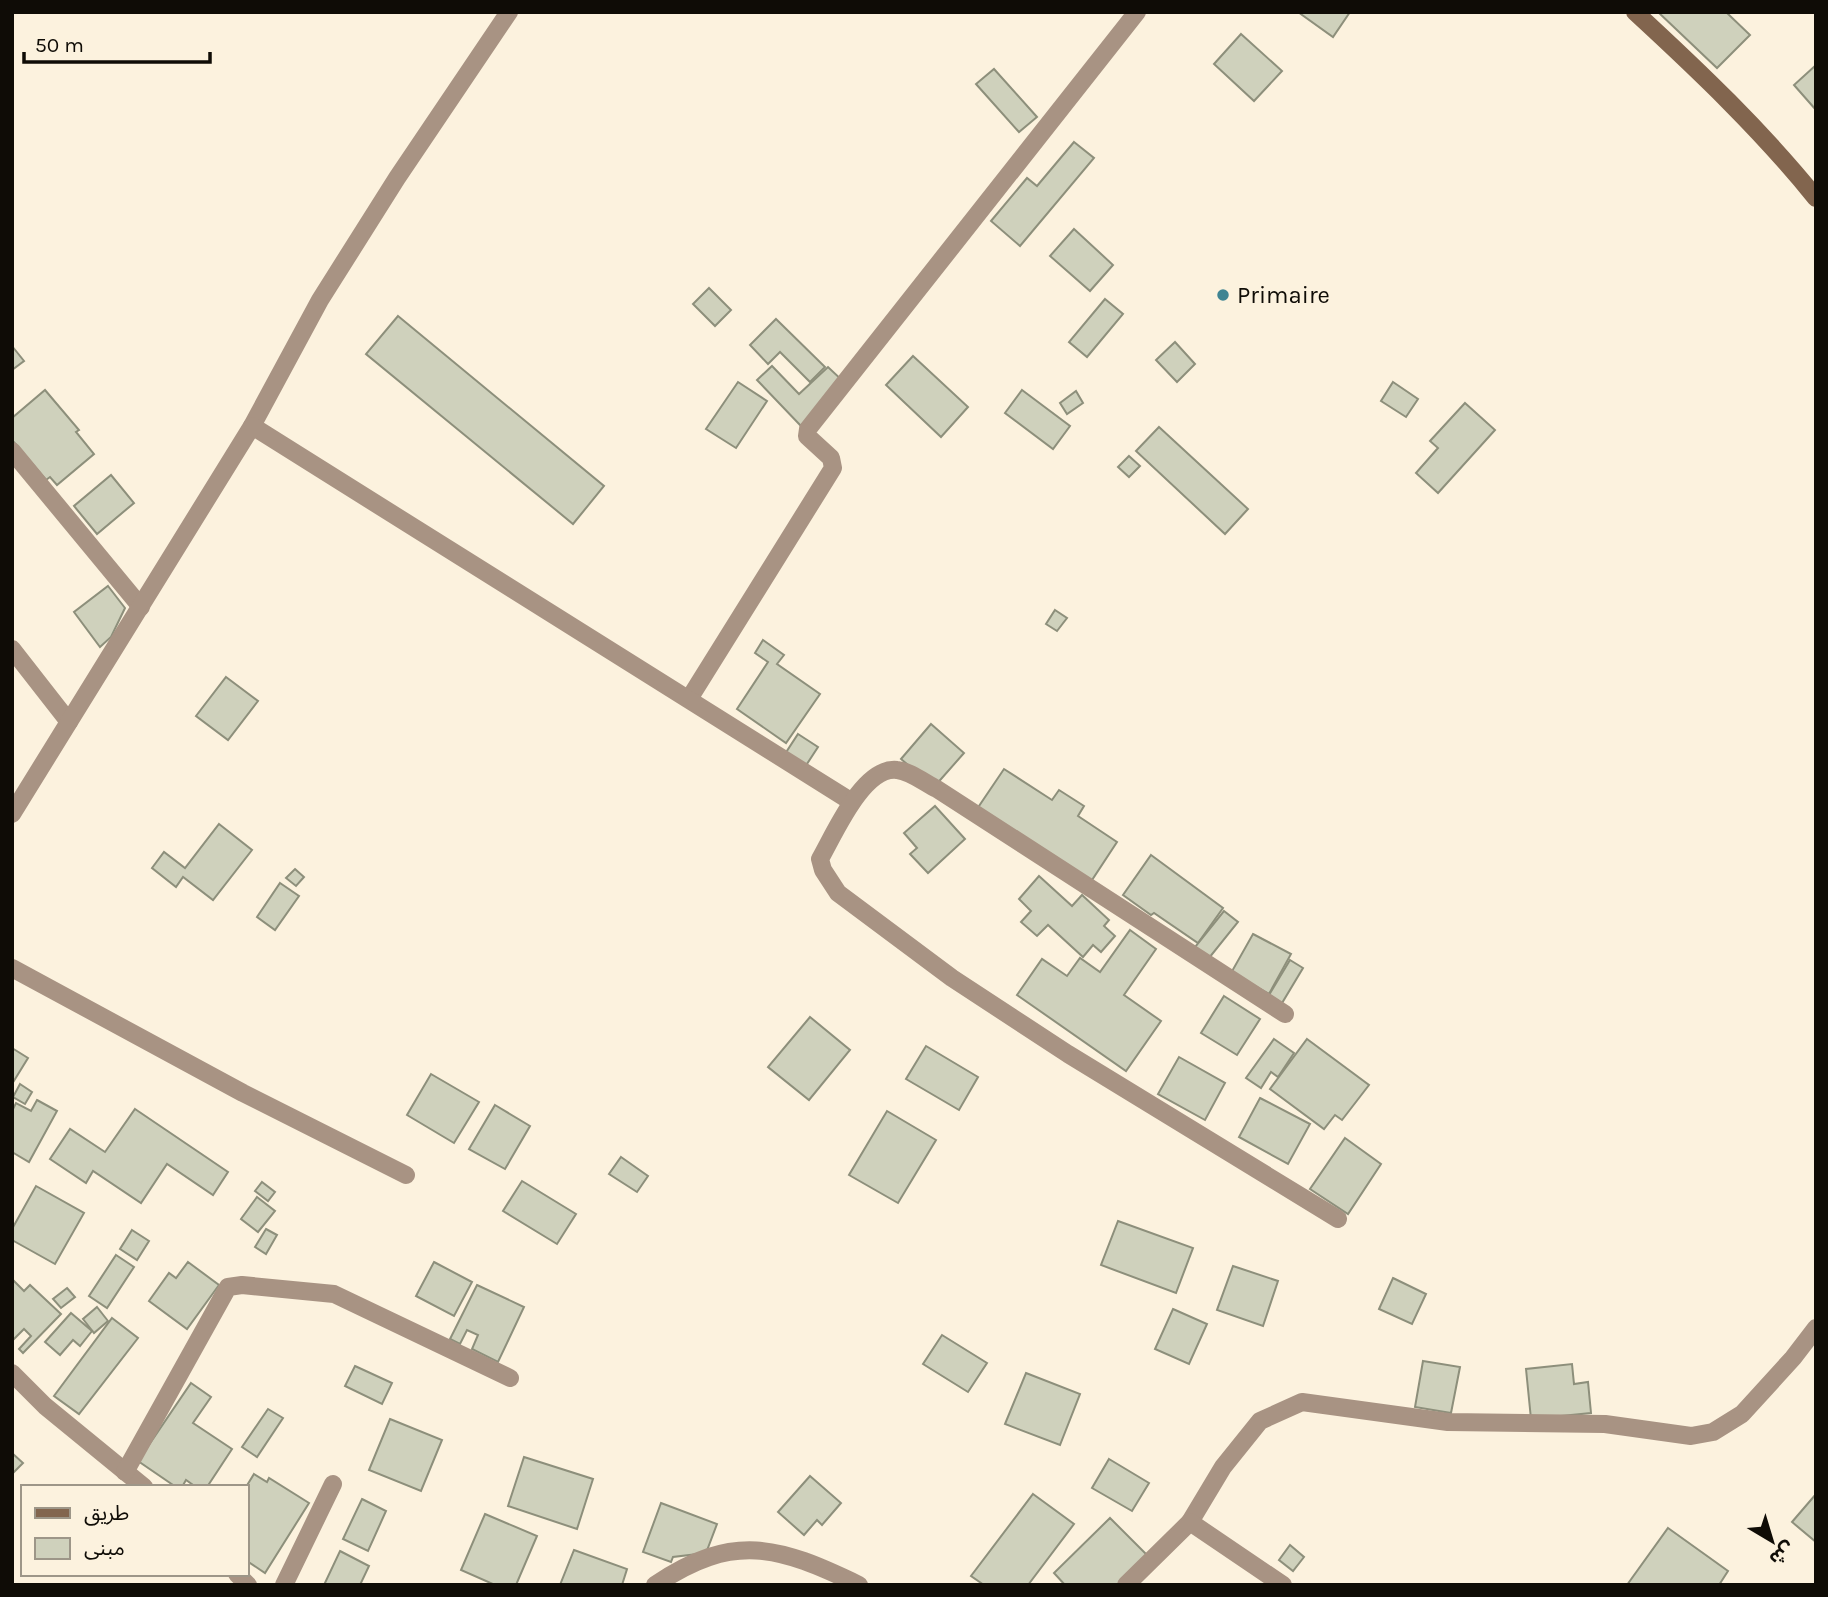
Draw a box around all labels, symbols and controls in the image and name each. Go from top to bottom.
scale bar [24,21,210,65]
text: 50 m [35,33,84,57]
place label: Primaire [1237,281,1330,309]
marker: Primaire [1215,287,1231,303]
legend [21,1485,248,1576]
text: طريق [84,1501,129,1526]
north arrow [1737,1506,1807,1576]
text: مبنى [84,1536,125,1560]
text: ش [1765,1537,1799,1570]

